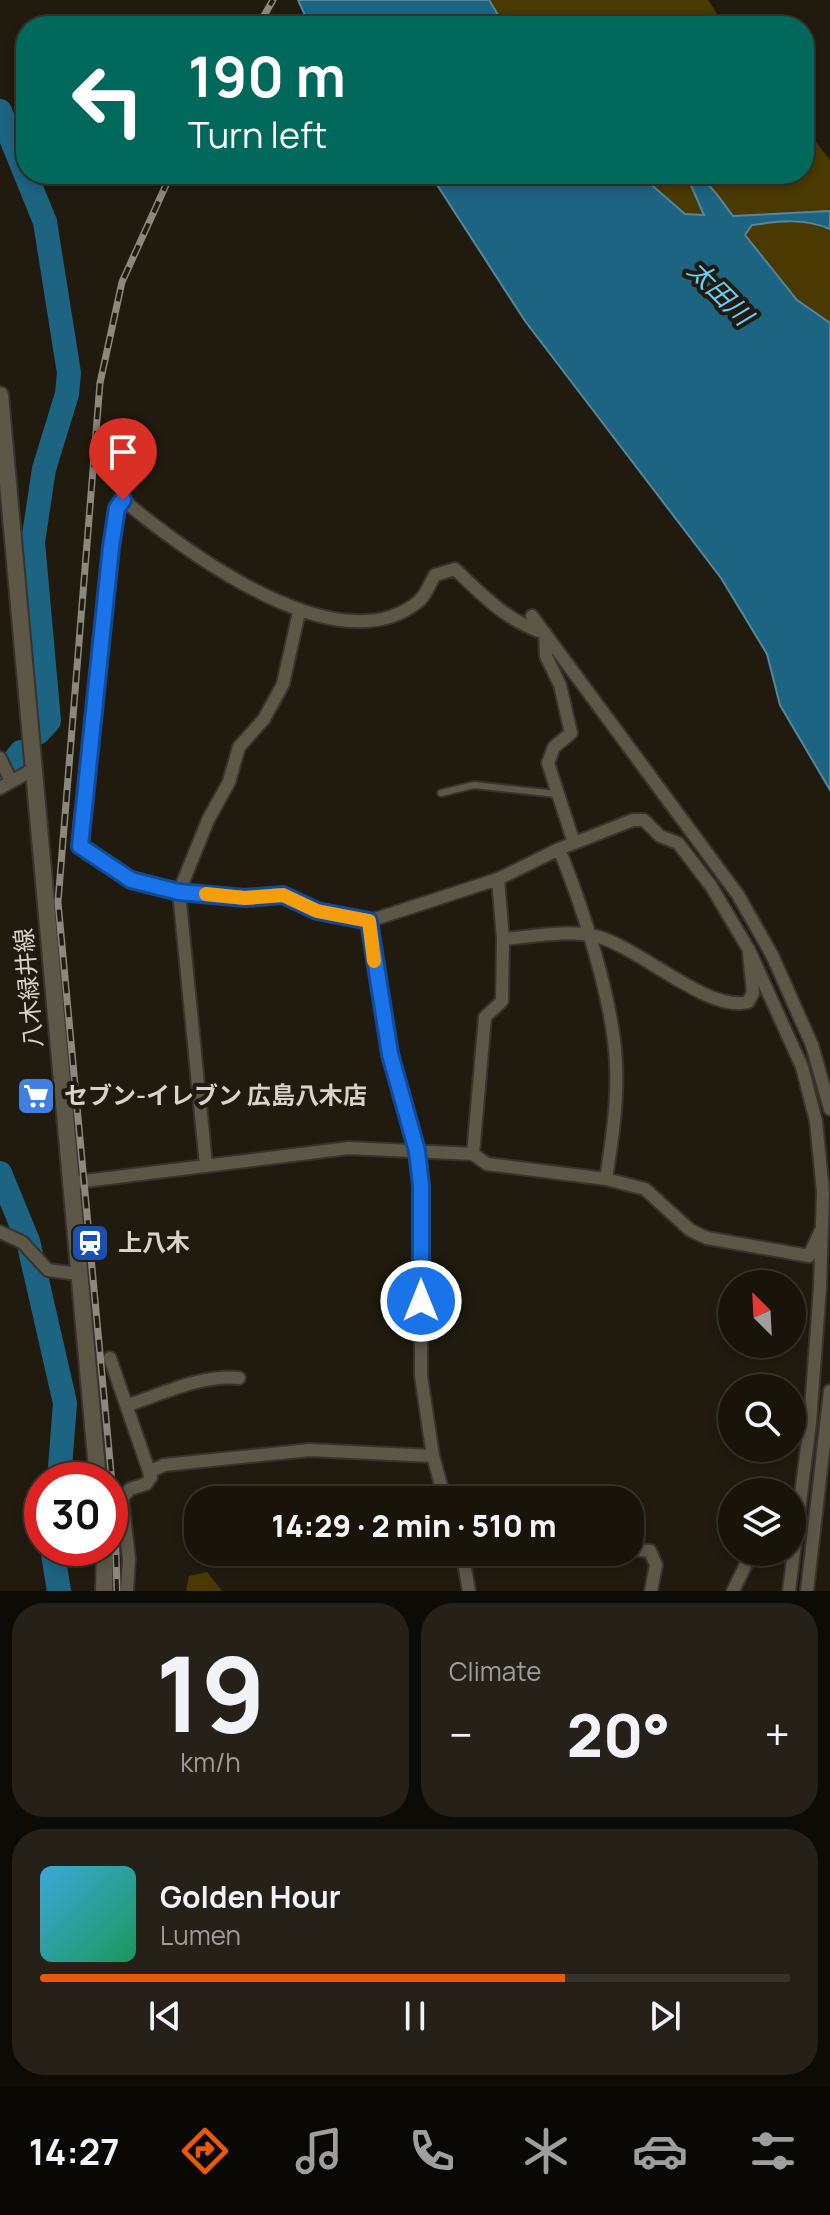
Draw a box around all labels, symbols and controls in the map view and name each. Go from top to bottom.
text: 190 m [188,37,346,114]
icon: left [56,48,160,152]
text: Turn left [188,110,327,159]
water label: 太田川 [680,252,763,335]
pin [89,418,157,500]
icon: arrive [101,430,145,474]
street label: 八木緑井線 [6,927,49,1049]
supermarket icon: セブン-イレブン 広島八木店 [15,1075,57,1117]
place label: セブン-イレブン 広島八木店 [64,1078,367,1111]
station icon: 上八木 [69,1222,111,1264]
place label: 上八木 [118,1225,190,1258]
position arrow [379,1259,463,1343]
north arrow [718,1270,806,1358]
map controls [718,1270,806,1566]
button: search [718,1374,806,1462]
speed limit sign: 30 [24,1462,128,1566]
button: layers [718,1478,806,1566]
text: 14:29 · 2 min · 510 m [272,1505,556,1546]
text: 19 [155,1621,266,1763]
text: Climate [449,1653,541,1689]
text: 20° [567,1693,671,1775]
text: − [449,1704,473,1764]
text: + [765,1704,790,1764]
text: km/h [180,1744,241,1780]
text: Golden Hour [160,1876,341,1917]
text: Lumen [160,1917,241,1953]
icon: previous [143,1994,187,2038]
icon: pause [393,1994,437,2038]
icon: next [643,1994,687,2038]
icon: directions [177,2123,233,2179]
icon: music [291,2123,347,2179]
icon: phone [404,2123,460,2179]
icon: climate [518,2123,574,2179]
icon: car [632,2123,688,2179]
icon: filters [745,2123,801,2179]
text: 14:27 [29,2127,119,2176]

